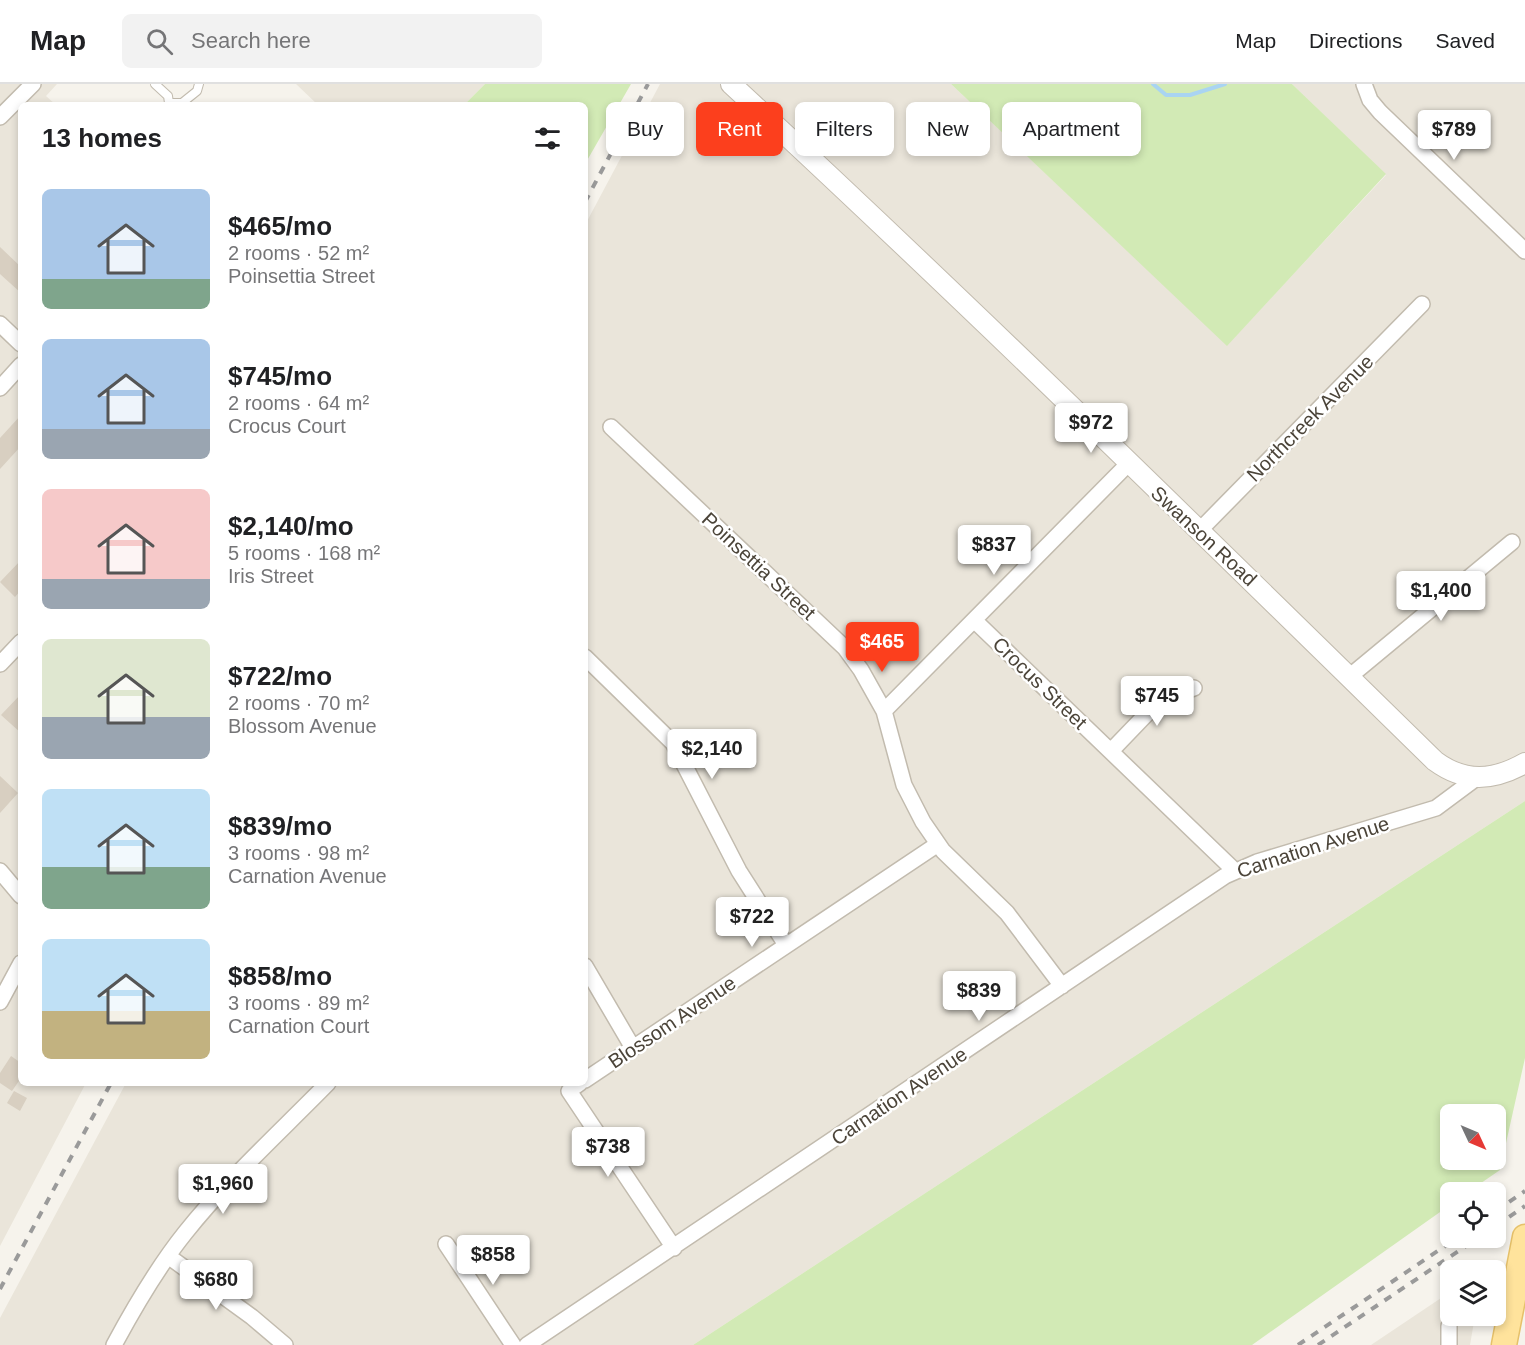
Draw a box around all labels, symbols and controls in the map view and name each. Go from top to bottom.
search box [122,14,542,68]
text: Map [30,25,86,56]
icon: search [143,25,176,58]
text: Search here [191,28,311,53]
text: Map [1235,29,1276,52]
text: Directions [1309,29,1402,52]
text: Saved [1435,29,1495,52]
chip: Buy [606,102,684,156]
chip: Rent [696,102,783,156]
chip: Filters [795,102,894,156]
chip: New [906,102,990,156]
chip: Apartment [1002,102,1141,156]
pin: $789 [1418,110,1490,161]
text: $789 [1432,118,1476,140]
icon: filters [531,122,564,155]
text: 13 homes [42,123,162,153]
text: $465/mo [228,211,332,241]
icon: home [90,213,162,285]
text: 2 rooms · 52 m² [228,242,369,264]
text: Poinsettia Street [228,265,375,287]
street label: Northcreek Avenue [1242,350,1378,486]
text: $745/mo [228,361,332,391]
icon: home [90,363,162,435]
text: 2 rooms · 64 m² [228,392,369,414]
pin: $972 [1055,403,1127,454]
text: $972 [1069,411,1113,433]
text: Crocus Court [228,415,346,437]
street label: Swanson Road [1147,482,1261,590]
street label: Poinsettia Street [698,508,820,624]
text: $2,140/mo [228,511,354,541]
icon: home [90,513,162,585]
pin: $837 [958,525,1030,576]
text: $837 [972,533,1016,555]
text: 5 rooms · 168 m² [228,542,380,564]
text: Iris Street [228,565,314,587]
pin: $1,400 [1392,571,1490,622]
text: $1,400 [1410,579,1472,601]
pin: $465 [846,622,918,673]
text: $465 [860,630,904,652]
street label: Crocus Street [988,633,1092,734]
text: $722/mo [228,661,332,691]
icon: home [90,663,162,735]
pin: $745 [1121,676,1193,727]
text: $745 [1135,684,1179,706]
text: 2 rooms · 70 m² [228,692,369,714]
text: Blossom Avenue [228,715,377,737]
pin: $2,140 [663,729,761,780]
text: $2,140 [681,737,743,759]
text: $839/mo [228,811,332,841]
street label: Carnation Avenue [1234,812,1392,882]
icon: home [90,813,162,885]
text: 3 rooms · 98 m² [228,842,369,864]
text: Carnation Avenue [228,865,387,887]
pin: $722 [716,897,788,948]
text: $722 [730,905,774,927]
text: $858/mo [228,961,332,991]
icon: home [90,963,162,1035]
street label: Blossom Avenue [604,971,740,1073]
pin: $839 [943,971,1015,1022]
text: $839 [957,979,1001,1001]
text: 3 rooms · 89 m² [228,992,369,1014]
text: Carnation Court [228,1015,369,1037]
street label: Carnation Avenue [827,1043,971,1149]
north arrow [1440,1104,1506,1170]
map controls [1440,1104,1506,1326]
pin: $738 [572,1127,644,1178]
text: $738 [586,1135,630,1157]
pin: $1,960 [174,1164,272,1215]
text: $1,960 [192,1172,254,1194]
button: locate [1440,1182,1506,1248]
pin: $858 [457,1235,529,1286]
text: $858 [471,1243,515,1265]
pin: $680 [180,1260,252,1311]
button: layers [1440,1260,1506,1326]
text: $680 [194,1268,238,1290]

